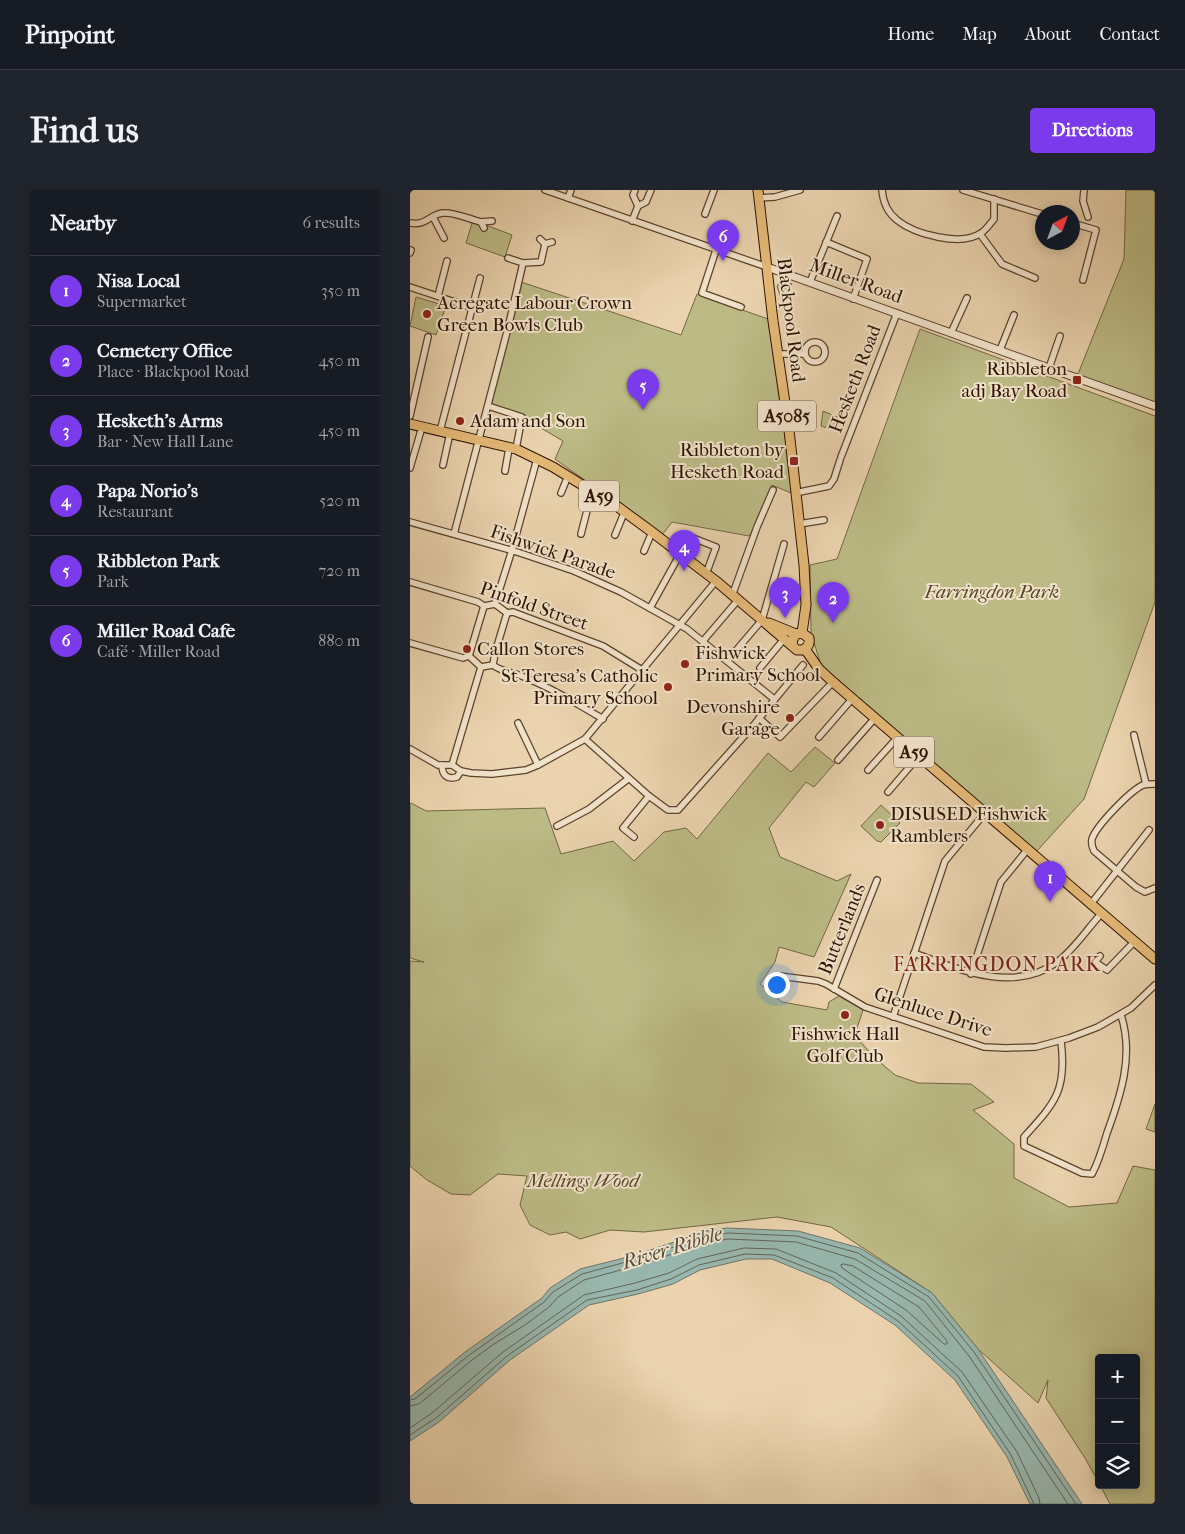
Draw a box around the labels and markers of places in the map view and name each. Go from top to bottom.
pin: 6 [707,220,739,261]
place label: Acregate Labour Crown Green Bowls Club [436,292,632,336]
marker: Acregate Labour Crown Green Bowls Club [421,308,433,320]
place label: Ribbleton adj Bay Road [962,358,1068,402]
pin: 5 [627,369,659,410]
marker: Ribbleton adj Bay Road [1071,374,1083,386]
place label: Adam and Son [469,410,586,432]
marker: Adam and Son [454,415,466,427]
place label: Ribbleton by Hesketh Road [670,439,785,483]
marker: Ribbleton by Hesketh Road [788,455,800,467]
pin: 4 [668,530,700,571]
pin: 3 [769,577,801,618]
pin: 2 [817,582,849,623]
place label: Callon Stores [477,638,584,660]
place label: Fishwick Primary School [695,642,820,686]
marker: Callon Stores [461,643,473,655]
marker: Fishwick Primary School [679,658,691,670]
place label: St Teresa's Catholic Primary School [501,665,658,709]
marker: St Teresa's Catholic Primary School [662,681,674,693]
place label: Devonshire Garage [686,696,780,740]
marker: Devonshire Garage [784,712,796,724]
place label: DISUSED Fishwick Ramblers [890,803,1047,847]
marker: DISUSED Fishwick Ramblers [874,819,886,831]
pin: 1 [1034,861,1066,902]
marker: Fishwick Hall Golf Club [839,1009,851,1021]
place label: Fishwick Hall Golf Club [790,1023,900,1067]

